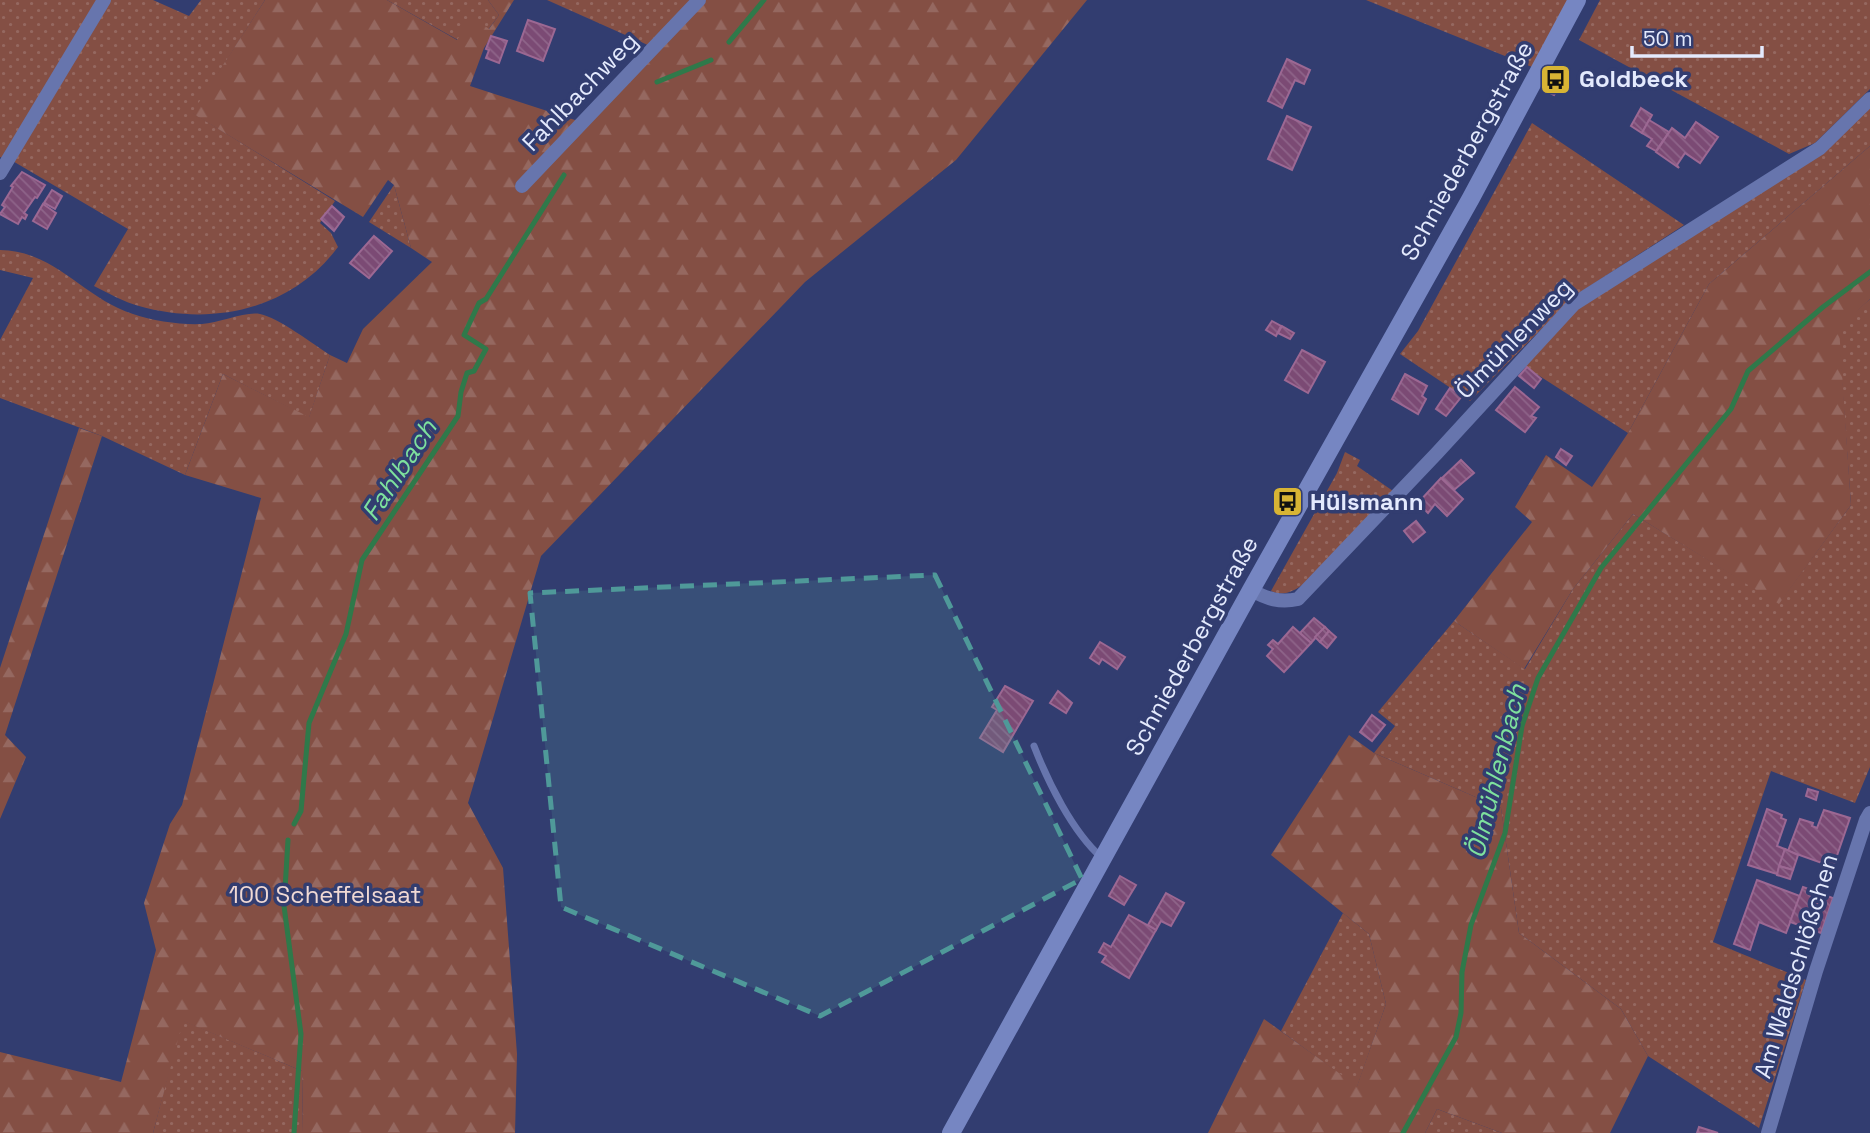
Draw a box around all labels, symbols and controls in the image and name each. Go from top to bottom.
scale bar [1632,14,1762,58]
text: 50 m [1643,25,1693,52]
street label: Fahlbachweg [515,26,644,158]
street label: Schniederbergstraße [1393,36,1540,266]
bus stop icon: Goldbeck [1539,62,1573,96]
place label: Goldbeck [1579,63,1688,94]
street label: Ölmühlenweg [1449,272,1579,405]
water label: Fahlbach [354,412,445,527]
bus stop icon: Hülsmann [1270,485,1304,519]
place label: Hülsmann [1310,486,1423,517]
street label: Schniederbergstraße [1118,531,1265,761]
water label: Ölmühlenbach [1458,679,1534,862]
street label: Am Waldschlößchen [1747,850,1844,1082]
park label: 100 Scheffelsaat [229,879,421,910]

